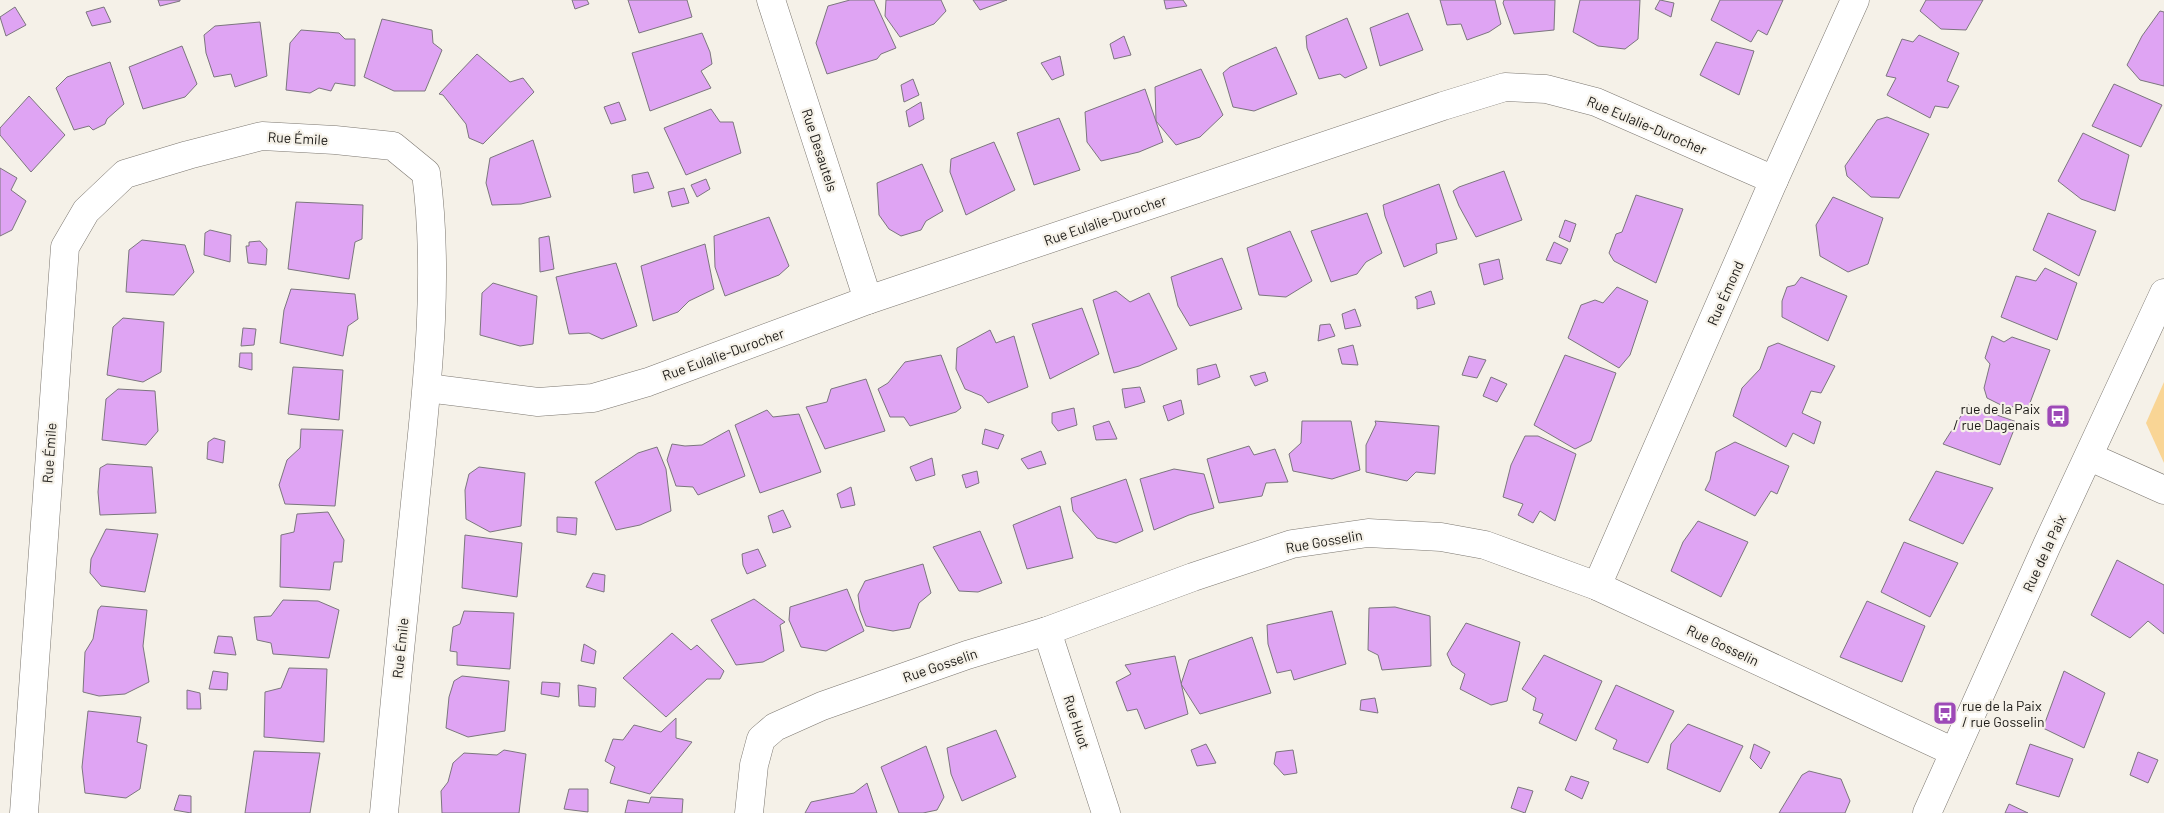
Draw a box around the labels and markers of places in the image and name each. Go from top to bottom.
place label: rue de la Paix / rue Dagenais [1953,400,2040,433]
bus stop icon: rue de la Paix / rue Dagenais [2045,403,2071,429]
place label: rue de la Paix / rue Gosselin [1962,697,2045,730]
bus stop icon: rue de la Paix / rue Gosselin [1932,700,1958,726]

